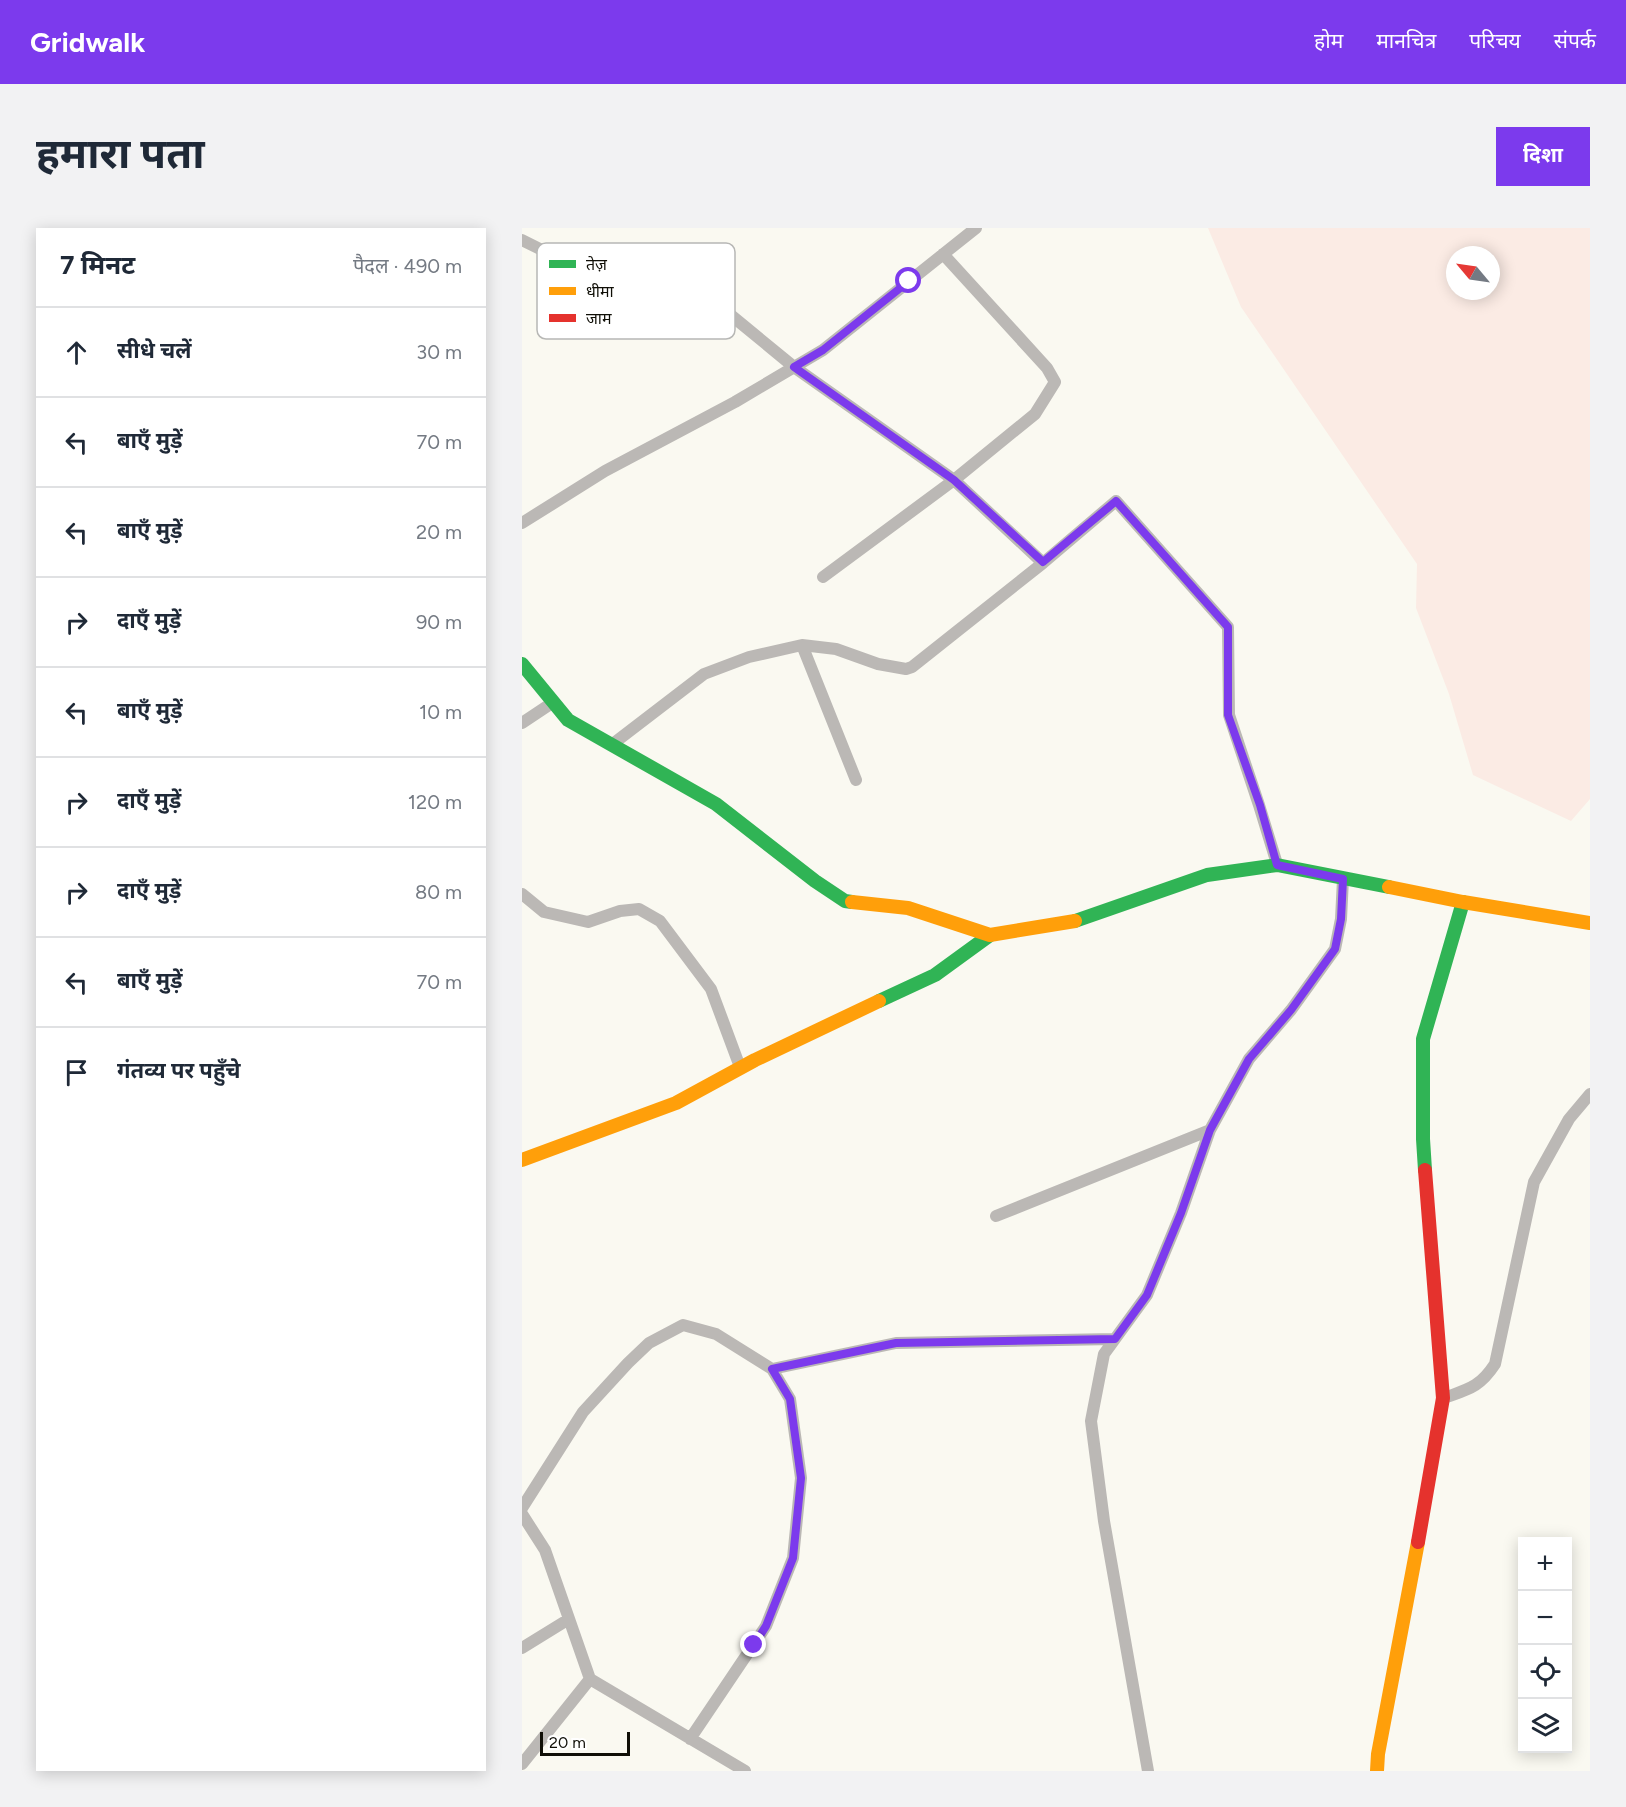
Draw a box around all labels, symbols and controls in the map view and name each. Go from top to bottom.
text: Gridwalk [30,25,145,59]
text: होम [1314,28,1343,53]
text: मानचित्र [1376,28,1436,53]
text: परिचय [1469,28,1521,53]
text: संपर्क [1554,28,1596,53]
button: दिशा [1496,127,1590,186]
text: हमारा पता [36,128,205,179]
legend [537,243,735,339]
north arrow [1446,246,1500,300]
text: 7 मिनट [60,249,135,281]
text: पैदल · 490 m [353,254,462,278]
text: तेज़ [586,255,608,274]
route start [895,267,921,293]
text: धीमा [586,282,615,301]
text: जाम [586,309,612,328]
icon: ahead [60,336,93,369]
text: सीधे चलें [117,337,192,364]
text: 30 m [416,340,462,364]
icon: left [60,426,93,459]
text: बाएँ मुड़ें [117,427,183,454]
text: 70 m [416,430,462,454]
icon: left [60,516,93,549]
text: बाएँ मुड़ें [117,517,183,544]
text: 20 m [416,520,462,544]
icon: right [60,606,93,639]
text: दाएँ मुड़ें [117,607,181,634]
text: 90 m [416,610,462,634]
icon: left [60,696,93,729]
text: बाएँ मुड़ें [117,697,183,724]
text: 10 m [419,700,462,724]
icon: right [60,786,93,819]
text: दाएँ मुड़ें [117,787,181,814]
text: 120 m [408,790,462,814]
icon: right [60,876,93,909]
text: दाएँ मुड़ें [117,877,181,904]
text: 80 m [415,880,462,904]
icon: left [60,966,93,999]
text: बाएँ मुड़ें [117,967,183,994]
text: 70 m [416,970,462,994]
icon: arrive [60,1056,93,1089]
text: गंतव्य पर पहुँचे [117,1057,241,1084]
map controls [1518,1537,1572,1753]
button: + [1518,1537,1572,1591]
button: − [1518,1591,1572,1645]
route end [740,1631,766,1657]
button: locate [1518,1645,1572,1699]
button: layers [1518,1699,1572,1753]
scale bar [540,1729,630,1756]
text: 20 m [549,1733,586,1752]

